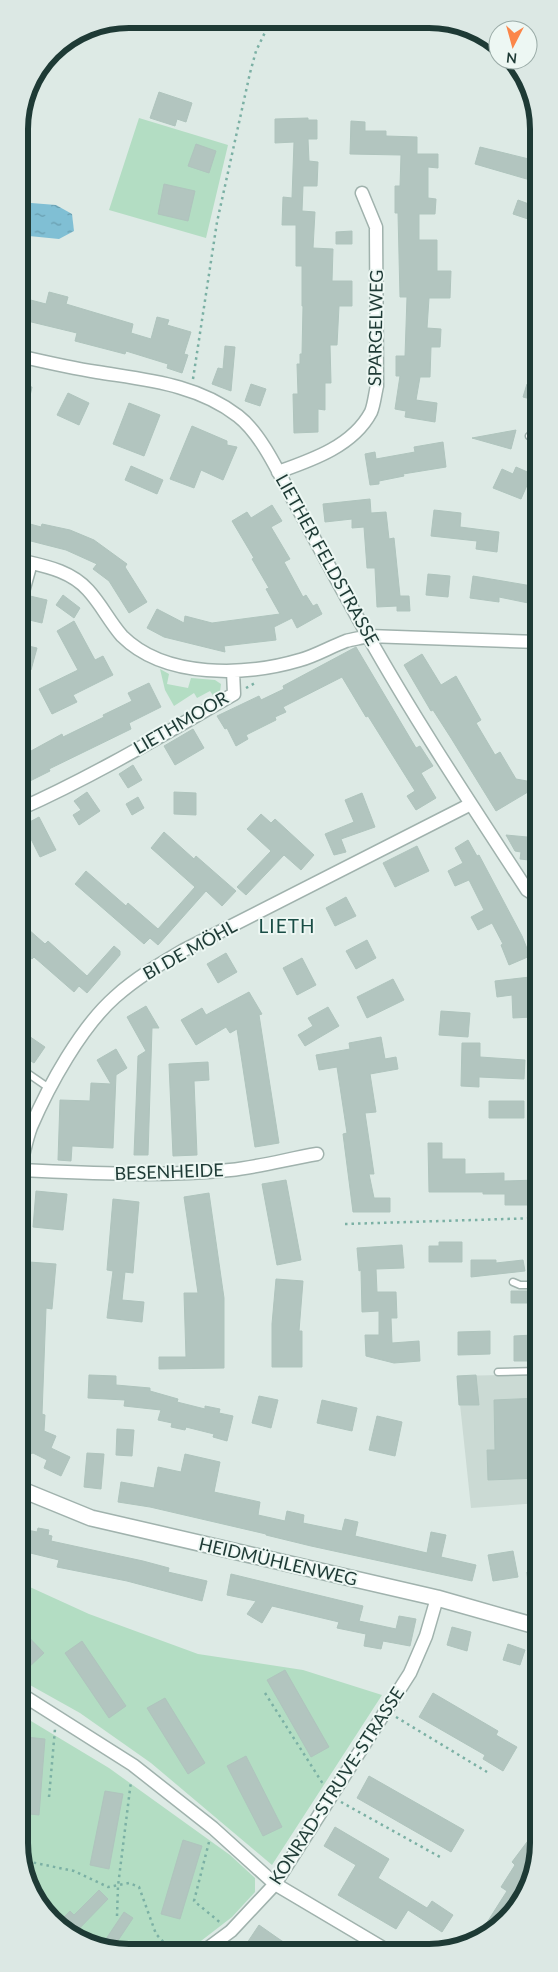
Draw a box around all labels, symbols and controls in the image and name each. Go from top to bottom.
north arrow [488,20,538,70]
text: N [505,49,518,67]
street label: SPARGELWEG [363,270,387,386]
street label: LIETHER FELDSTRASSE [272,470,384,649]
street label: LIETHMOOR [129,686,232,758]
street label: BI DE MÖHL [139,914,240,984]
district label: LIETH [259,914,315,937]
street label: BESENHEIDE [114,1158,224,1184]
street label: HEIDMÜHLENWEG [197,1532,360,1590]
street label: KONRAD-STRUVE-STRASSE [264,1683,408,1888]

